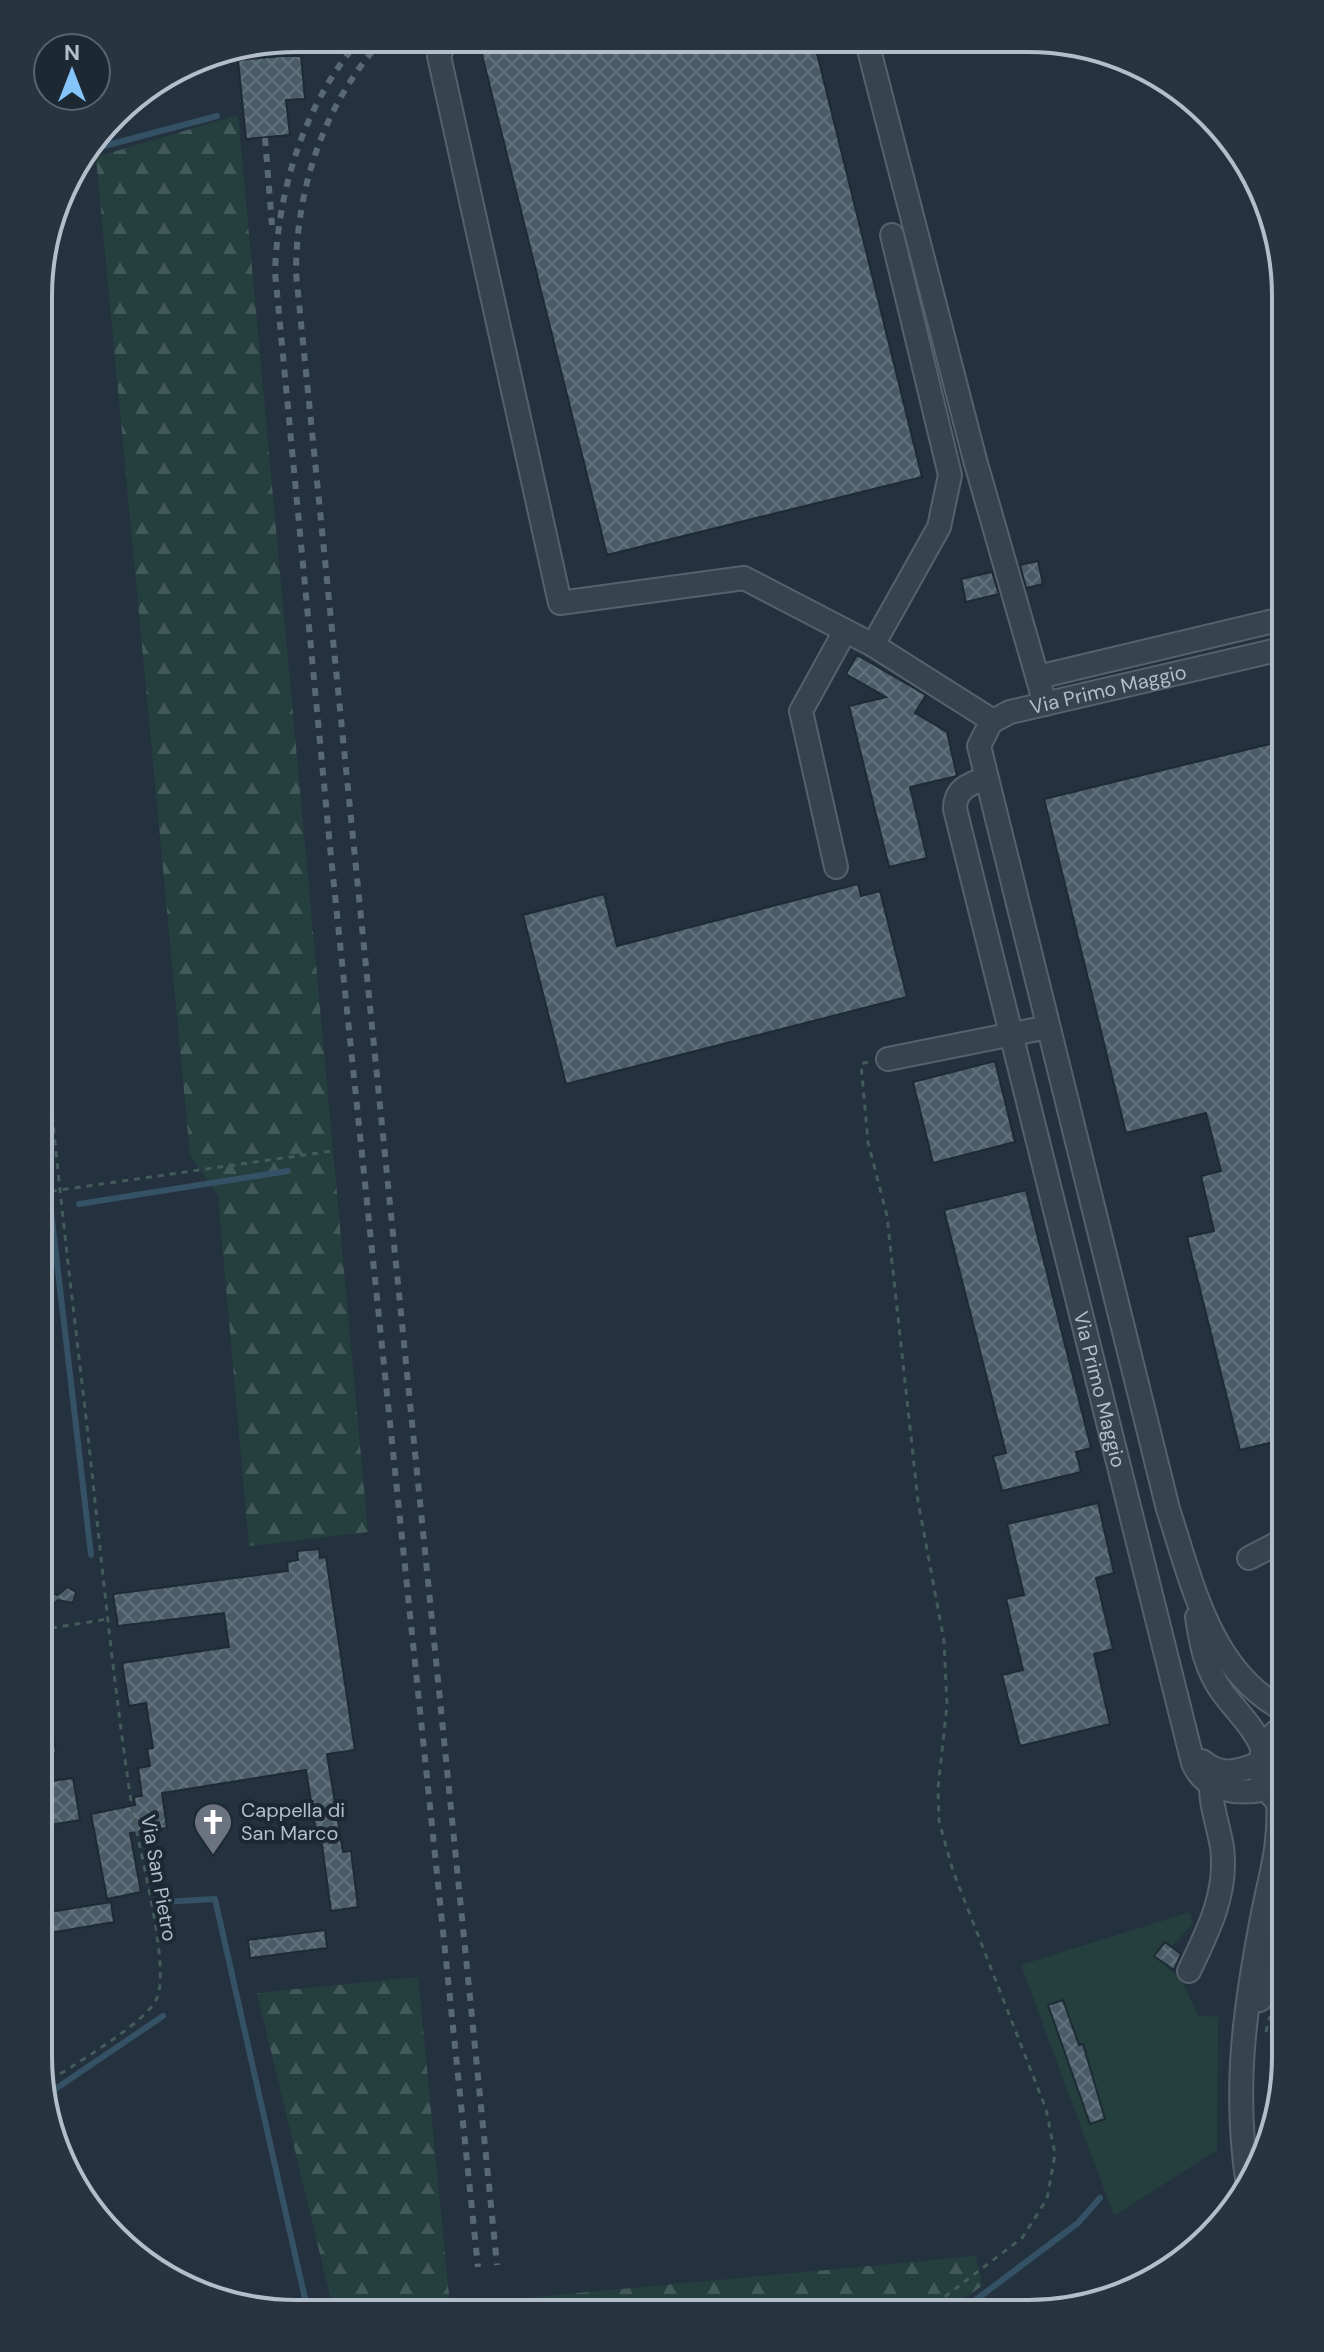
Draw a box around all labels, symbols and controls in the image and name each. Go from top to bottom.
north arrow [32,32,112,112]
text: N [64,38,80,67]
street label: Via Primo Maggio [1027,659,1189,720]
street label: Via Primo Maggio [1068,1309,1132,1470]
place label: Cappella di San Marco [241,1797,345,1846]
church icon: Cappella di San Marco [192,1801,234,1856]
street label: Via San Pietro [135,1813,183,1943]

